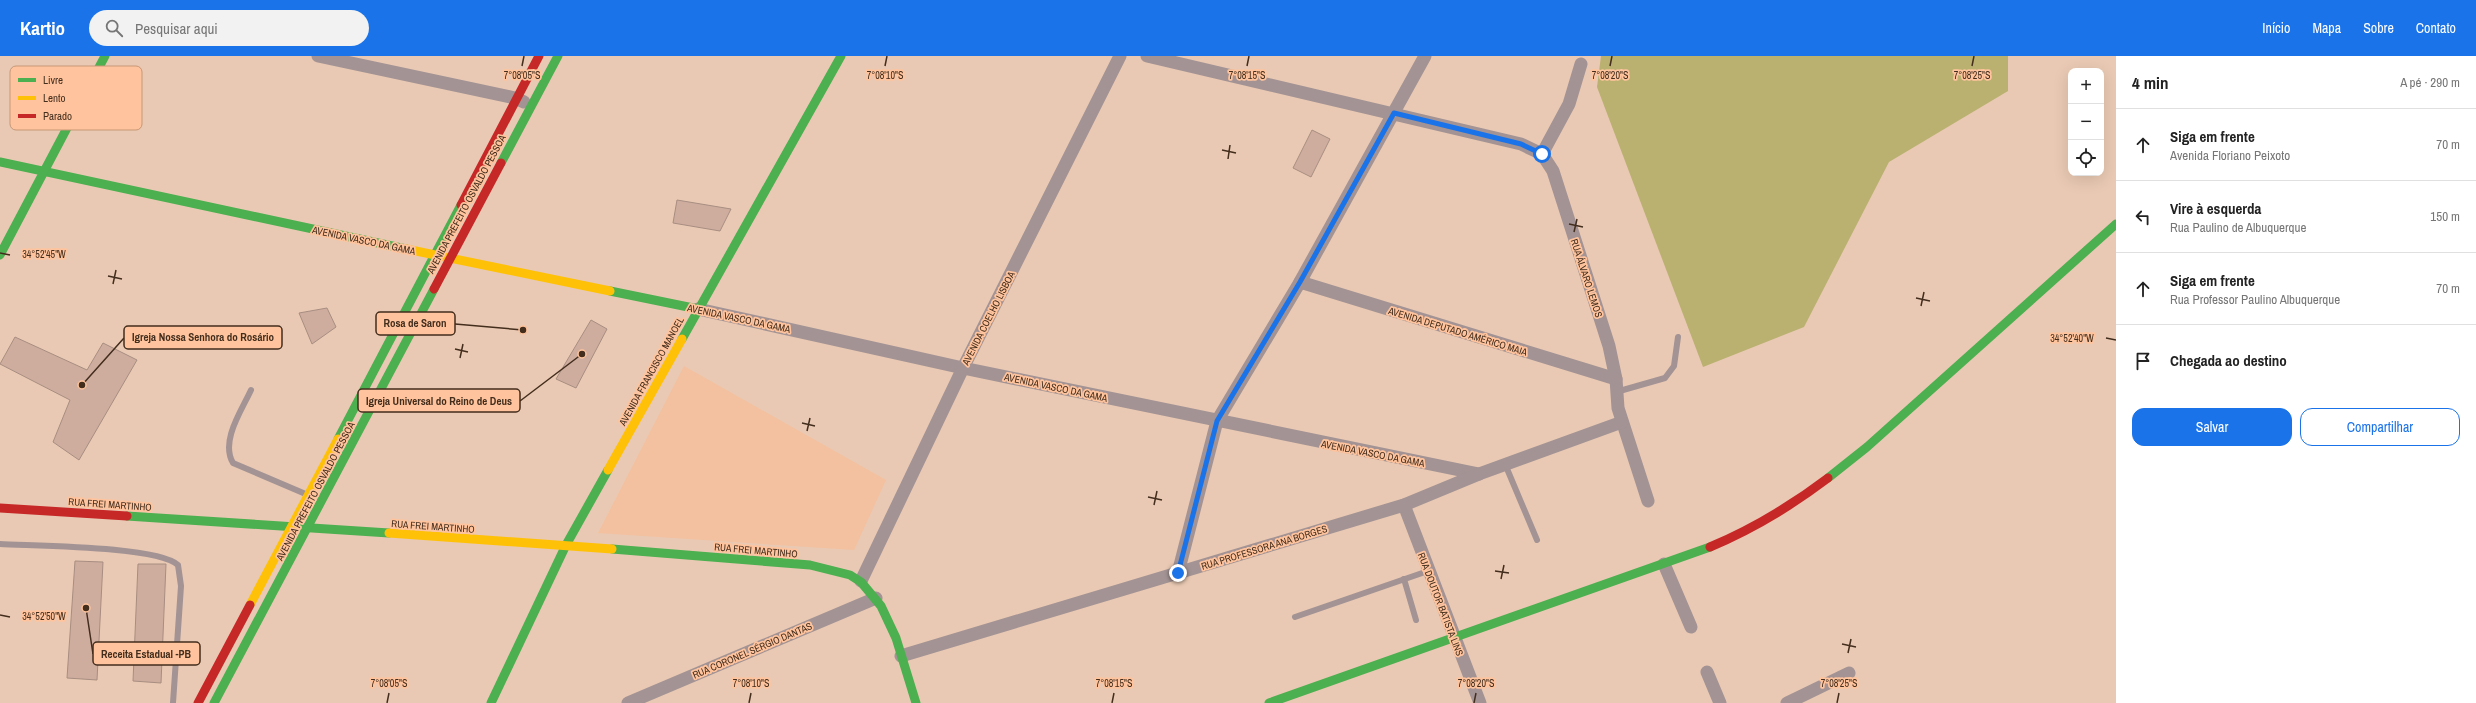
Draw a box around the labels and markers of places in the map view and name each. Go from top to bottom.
callout: Rosa de Saron [376,312,455,335]
callout: Igreja Nossa Senhora do Rosário [124,326,282,349]
callout: Igreja Universal do Reino de Deus [358,389,520,412]
callout: Receita Estadual -PB [93,642,200,665]

